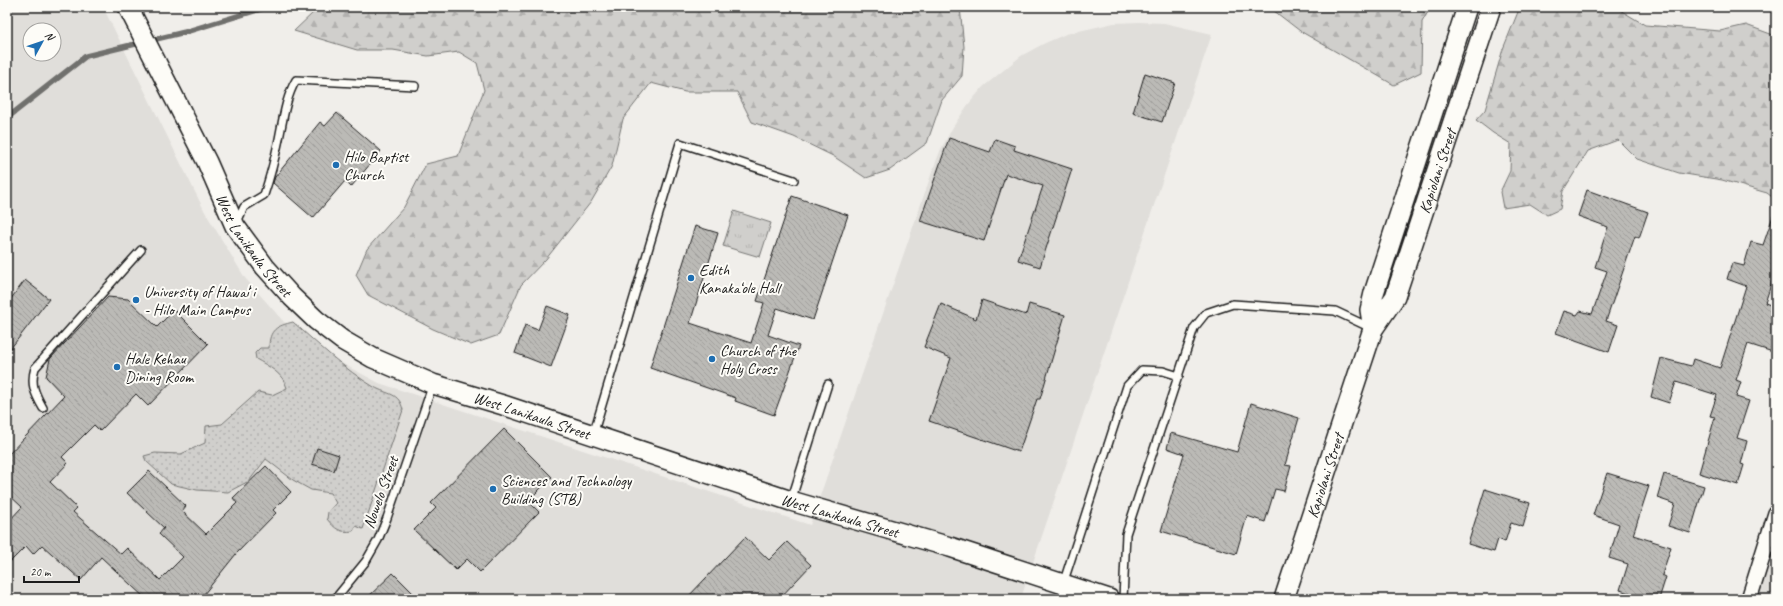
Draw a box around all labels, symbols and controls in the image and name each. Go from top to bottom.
north arrow [22,22,62,62]
text: N [42,28,59,44]
street label: Kapiolani Street [1414,124,1462,216]
place label: Hilo Baptist Church [344,147,410,185]
marker: Hilo Baptist Church [331,160,341,170]
street label: West Lanikaula Street [211,191,297,302]
place label: Edith Kanaka‘ole Hall [699,260,783,298]
marker: Edith Kanaka‘ole Hall [686,273,696,283]
place label: University of Hawaiʻi - Hilo Main Campus [144,282,257,320]
marker: University of Hawaiʻi - Hilo Main Campus [131,295,141,305]
place label: Church of the Holy Cross [720,341,798,379]
place label: Hale Kehau Dining Room [125,349,195,387]
marker: Church of the Holy Cross [707,354,717,364]
marker: Hale Kehau Dining Room [112,362,122,372]
street label: West Lanikaula Street [471,388,594,445]
street label: Kapiolani Street [1302,428,1350,521]
street label: Nowelo Street [359,452,404,531]
place label: Sciences and Technology Building (STB) [501,471,633,509]
marker: Sciences and Technology Building (STB) [488,484,498,494]
street label: West Lanikaula Street [778,489,903,543]
scale bar [24,558,79,584]
text: 20 m [30,564,52,580]

